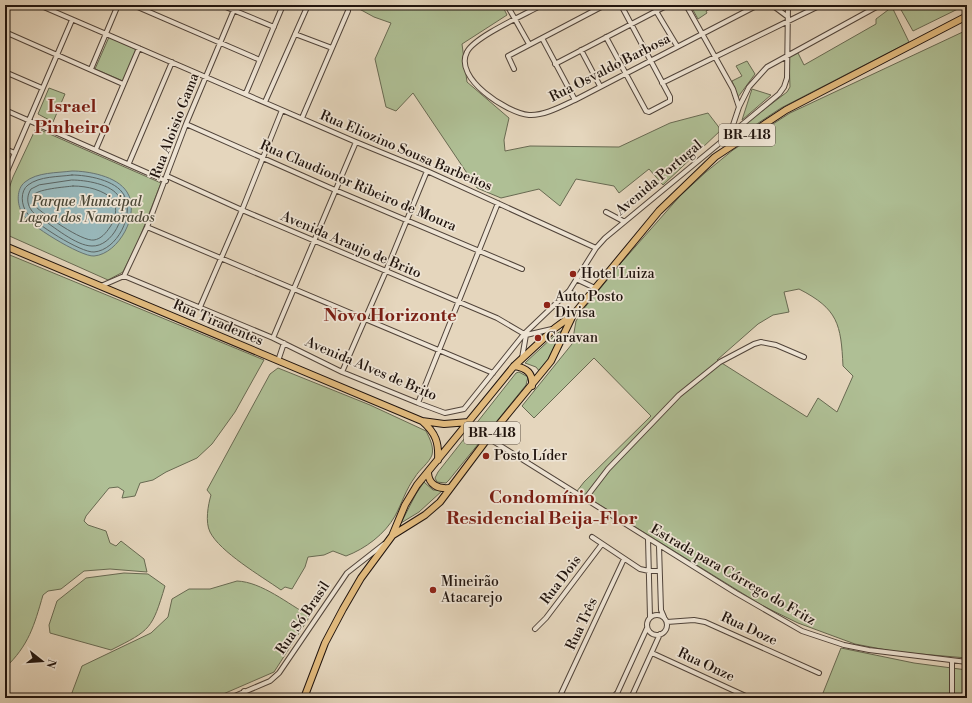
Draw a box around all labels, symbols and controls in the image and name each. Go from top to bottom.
street label: Rua Osvaldo Barbosa [546,29,674,106]
street label: Rua Aloisio Gama [147,70,204,182]
district label: Israel Pinheiro [34,95,110,139]
street label: Rua Eliozino Sousa Barbeitos [317,106,495,196]
road number: BR-418 [719,124,775,146]
street label: Rua Claudionor Ribeiro de Moura [257,136,460,236]
street label: Avenida Portugal [611,136,706,220]
park label: Parque Municipal Lagoa dos Namorados [18,193,155,227]
street label: Avenida Araujo de Brito [277,207,424,283]
place label: Hotel Luiza [581,265,655,283]
marker: Hotel Luiza [568,269,578,279]
place label: Auto Posto Divisa [554,288,624,322]
street label: Rua Tiradentes [170,296,266,350]
marker: Auto Posto Divisa [542,300,552,310]
district label: Novo Horizonte [323,304,457,327]
place label: Caravan [546,329,599,347]
street label: Avenida Alves de Brito [301,333,440,405]
marker: Caravan [533,333,543,343]
road number: BR-418 [464,422,520,444]
place label: Posto Líder [494,447,567,465]
marker: Posto Líder [481,451,491,461]
district label: Condomínio Residencial Beija-Flor [446,486,638,530]
street label: Estrada para Córrego do Fritz [647,520,819,630]
street label: Rua Dois [537,552,585,608]
place label: Mineirão Atacarejo [440,573,503,607]
street label: Rua Só Brasil [272,578,334,658]
marker: Mineirão Atacarejo [428,585,438,595]
street label: Rua Três [562,595,602,653]
street label: Rua Doze [718,608,780,650]
north arrow [22,641,62,681]
street label: Rua Onze [675,644,737,686]
text: N [43,657,59,670]

